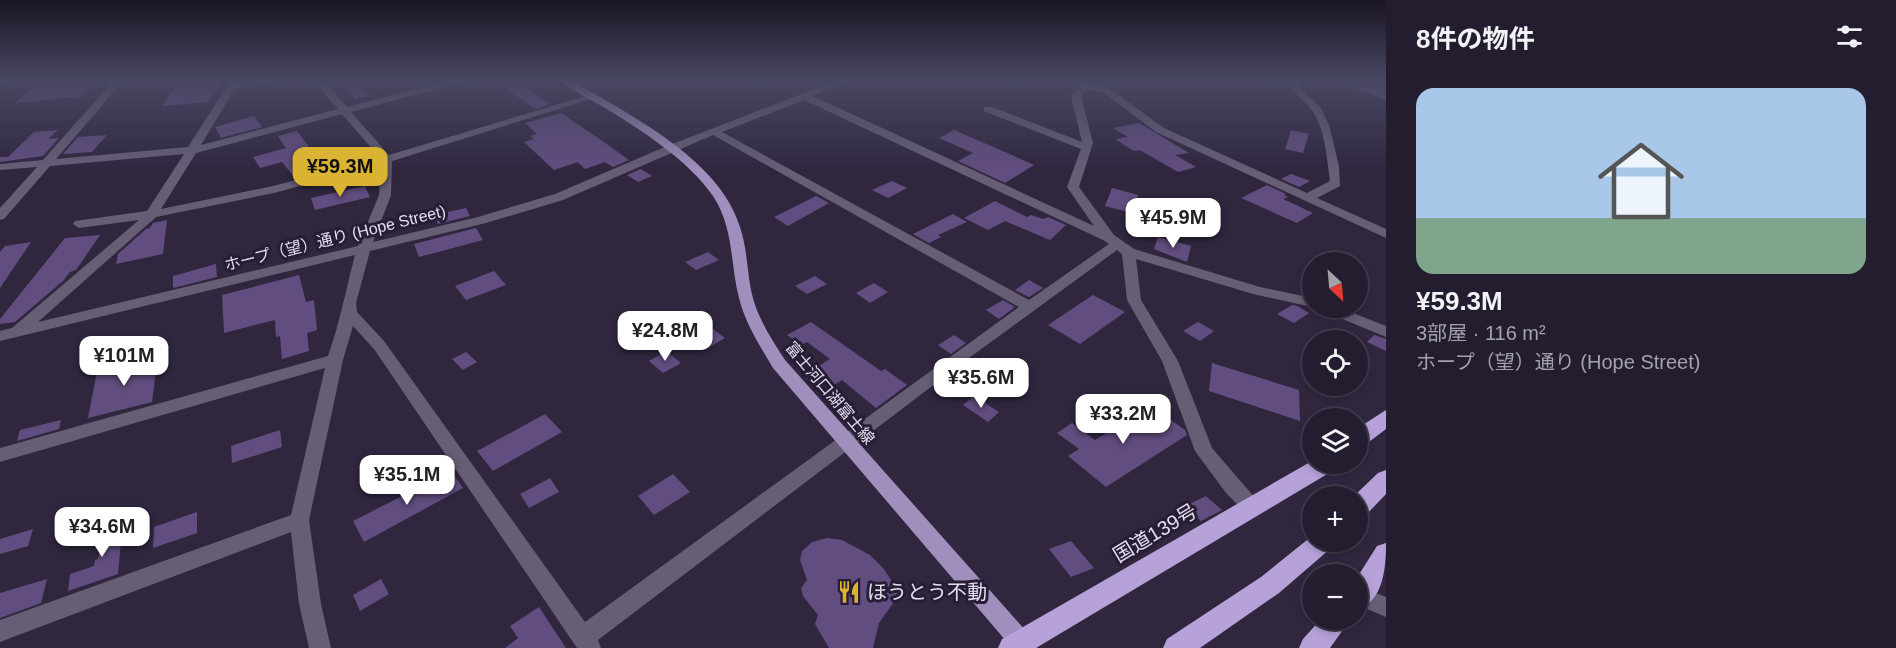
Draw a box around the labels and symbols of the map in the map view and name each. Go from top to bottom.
pin: ¥59.3M [291,147,389,198]
pin: ¥45.9M [1124,198,1222,249]
street label: ホープ（望）通り (Hope Street) [223,202,447,274]
north arrow [1302,252,1368,318]
pin: ¥24.8M [616,311,714,362]
pin: ¥101M [82,336,166,387]
street label: 富士河口湖富士線 [782,339,878,447]
pin: ¥35.6M [932,358,1030,409]
pin: ¥33.2M [1074,394,1172,445]
pin: ¥35.1M [358,455,456,506]
street label: 国道139号 [1109,500,1201,566]
pin: ¥34.6M [53,507,151,558]
restaurant icon: ほうとう不動 [836,579,862,605]
place label: ほうとう不動 [867,581,987,603]

